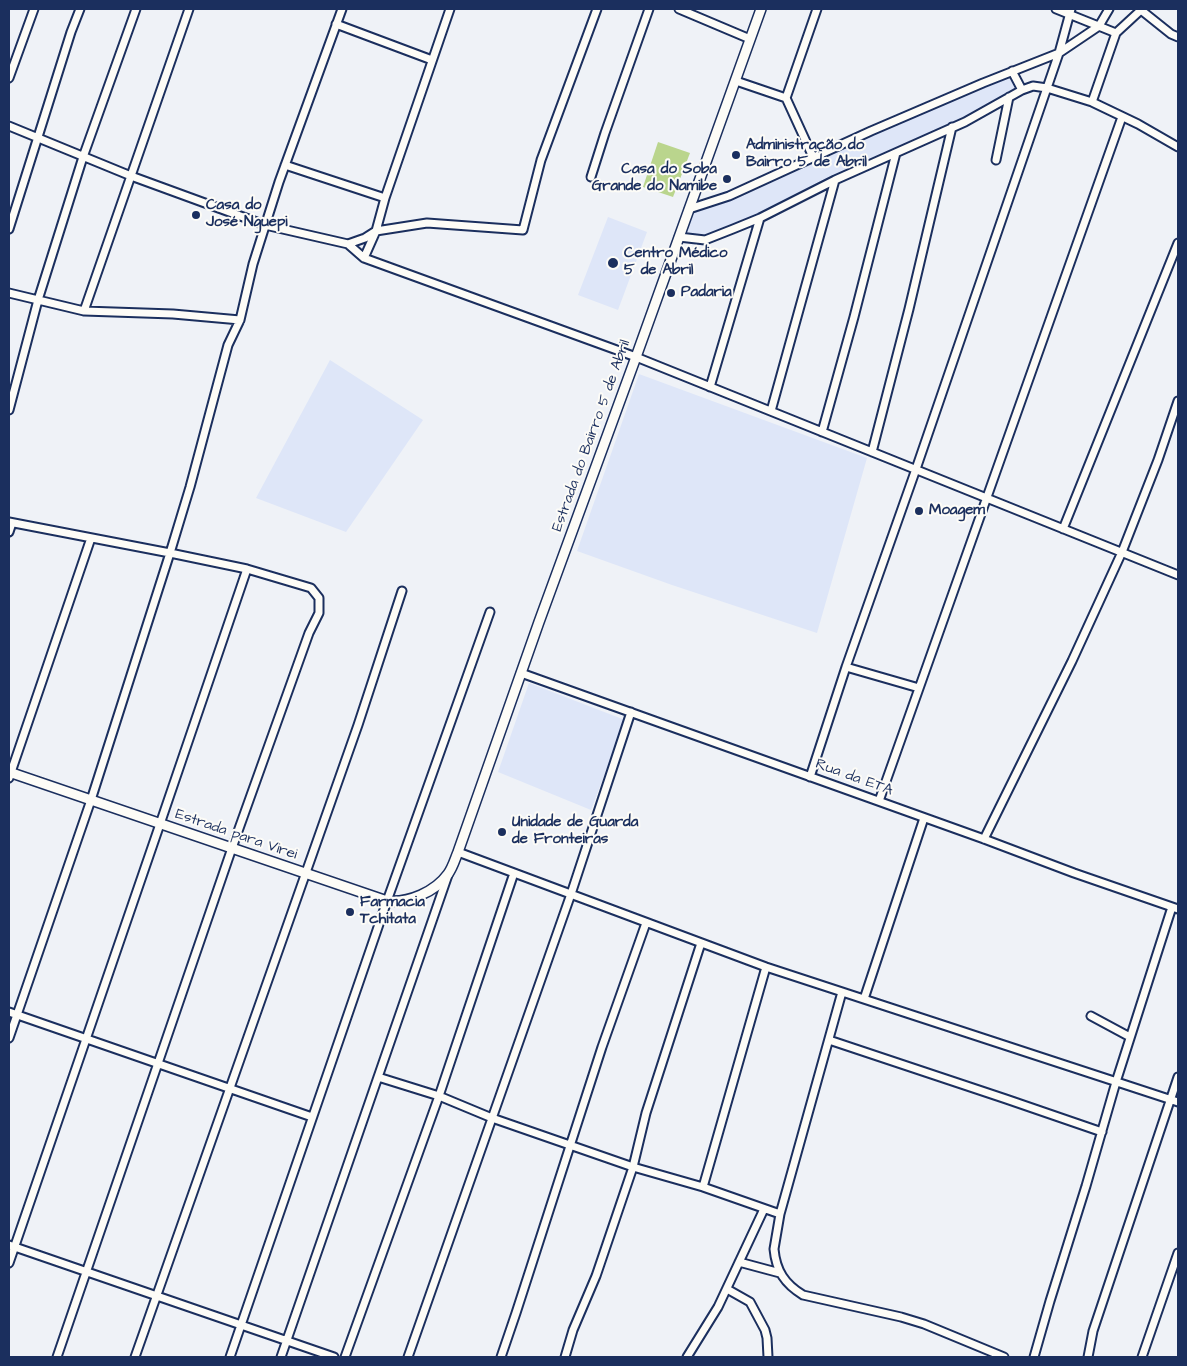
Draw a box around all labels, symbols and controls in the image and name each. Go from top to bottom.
place label: Administração do Bairro 5 de Abril [746,137,867,172]
marker: Administração do Bairro 5 de Abril [730,149,742,161]
place label: Casa do Soba Grande do Namibe [592,161,717,196]
marker: Casa do Soba Grande do Namibe [721,173,733,185]
place label: Casa do José Nguepi [206,197,288,232]
marker: Casa do José Nguepi [190,209,202,221]
place label: Centro Médico 5 de Abril [624,245,727,280]
marker: Centro Médico 5 de Abril [606,256,620,270]
place label: Padaria [681,284,732,302]
marker: Padaria [665,287,677,299]
street label: Estrada do Bairro 5 de Abril [549,338,635,534]
place label: Moagem [929,502,985,520]
marker: Moagem [913,505,925,517]
street label: Rua da ETA [813,756,895,800]
street label: Estrada para Virei [173,806,299,864]
place label: Unidade de Guarda de Fronteiras [512,814,638,849]
marker: Unidade de Guarda de Fronteiras [496,826,508,838]
place label: Farmacia Tchitata [360,894,425,929]
marker: Farmacia Tchitata [344,906,356,918]

